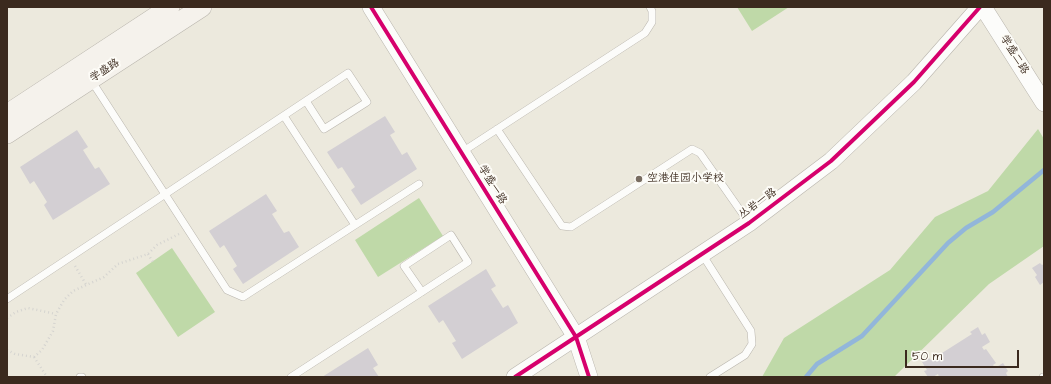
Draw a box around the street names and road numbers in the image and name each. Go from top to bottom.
street label: 学盛二路 [997,33,1031,77]
street label: 学盛路 [88,56,122,86]
street label: 学盛一路 [475,163,509,207]
street label: 丛岩一路 [736,186,780,222]

